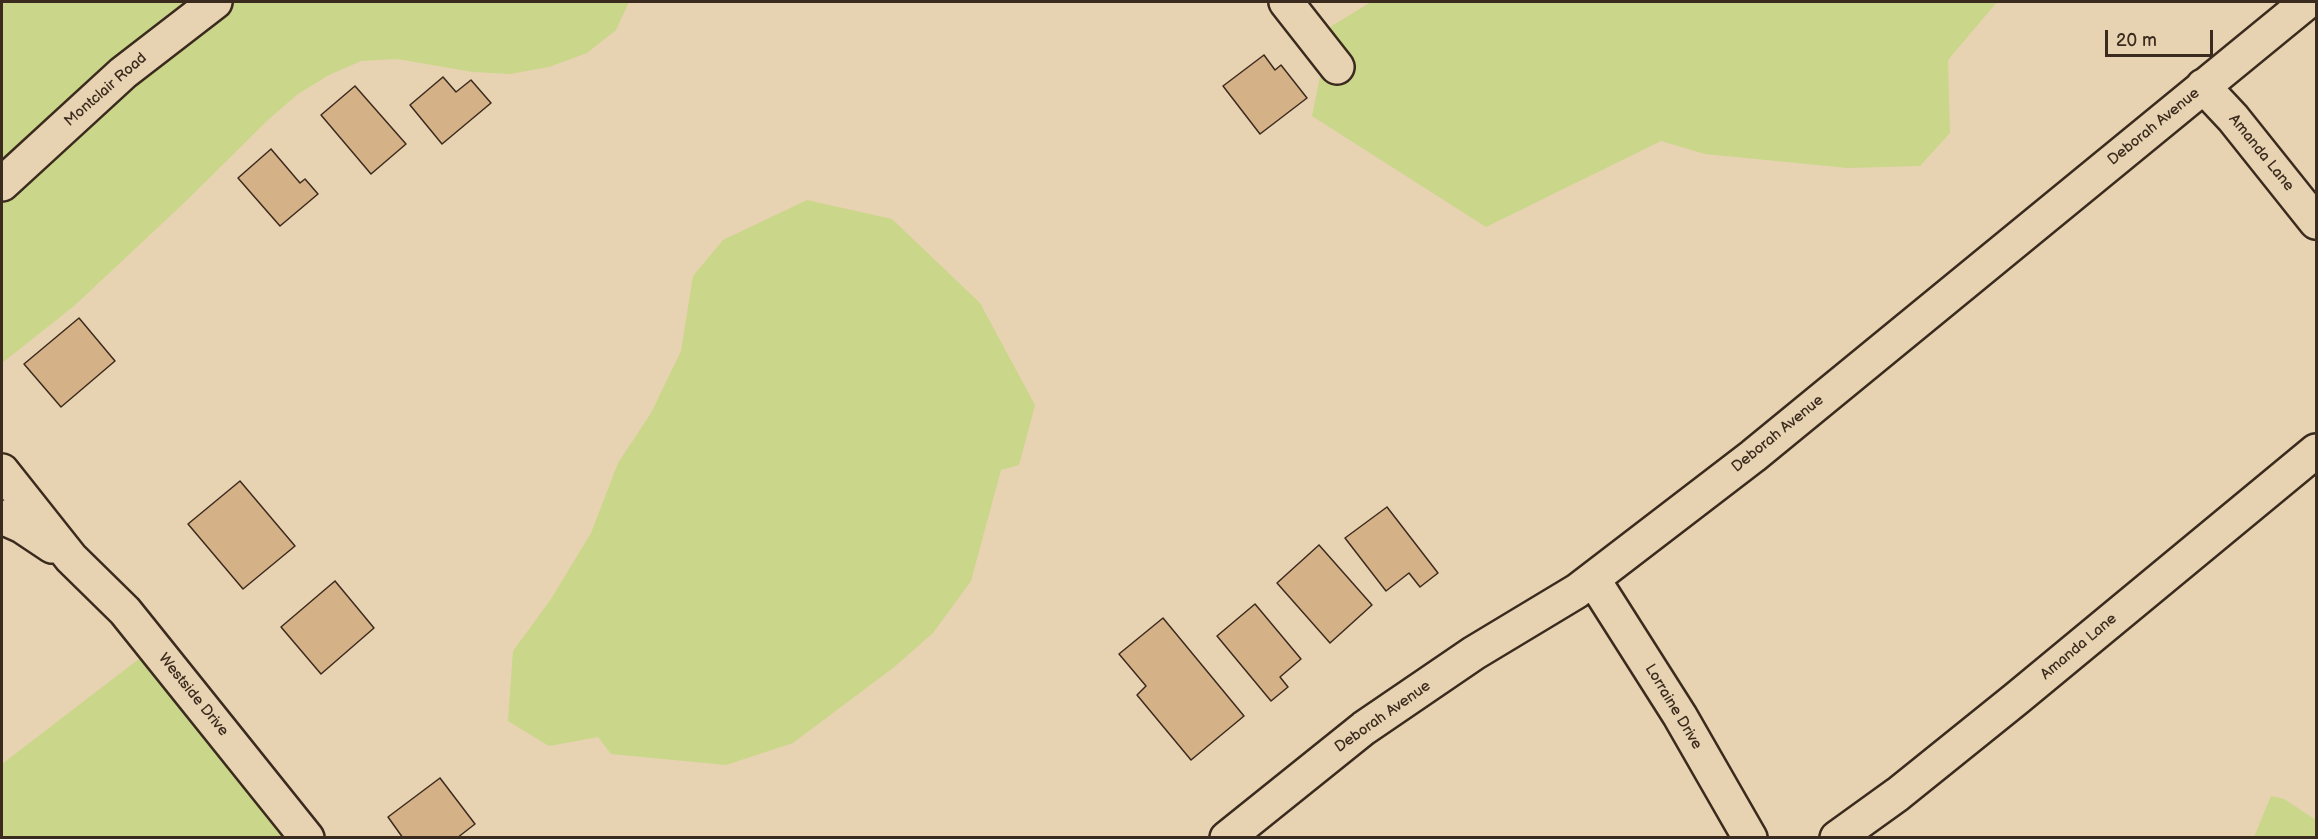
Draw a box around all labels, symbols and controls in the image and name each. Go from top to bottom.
scale bar [2108,18,2216,56]
text: 20 m [2116,30,2157,51]
street label: Montclair Road [61,49,151,131]
street label: Deborah Avenue [2104,84,2204,170]
street label: Amanda Lane [2225,111,2297,195]
street label: Deborah Avenue [1728,391,1828,477]
street label: Amanda Lane [2037,610,2121,684]
street label: Westside Drive [154,650,232,740]
street label: Lorraine Drive [1641,661,1705,753]
street label: Deborah Avenue [1332,677,1434,757]

